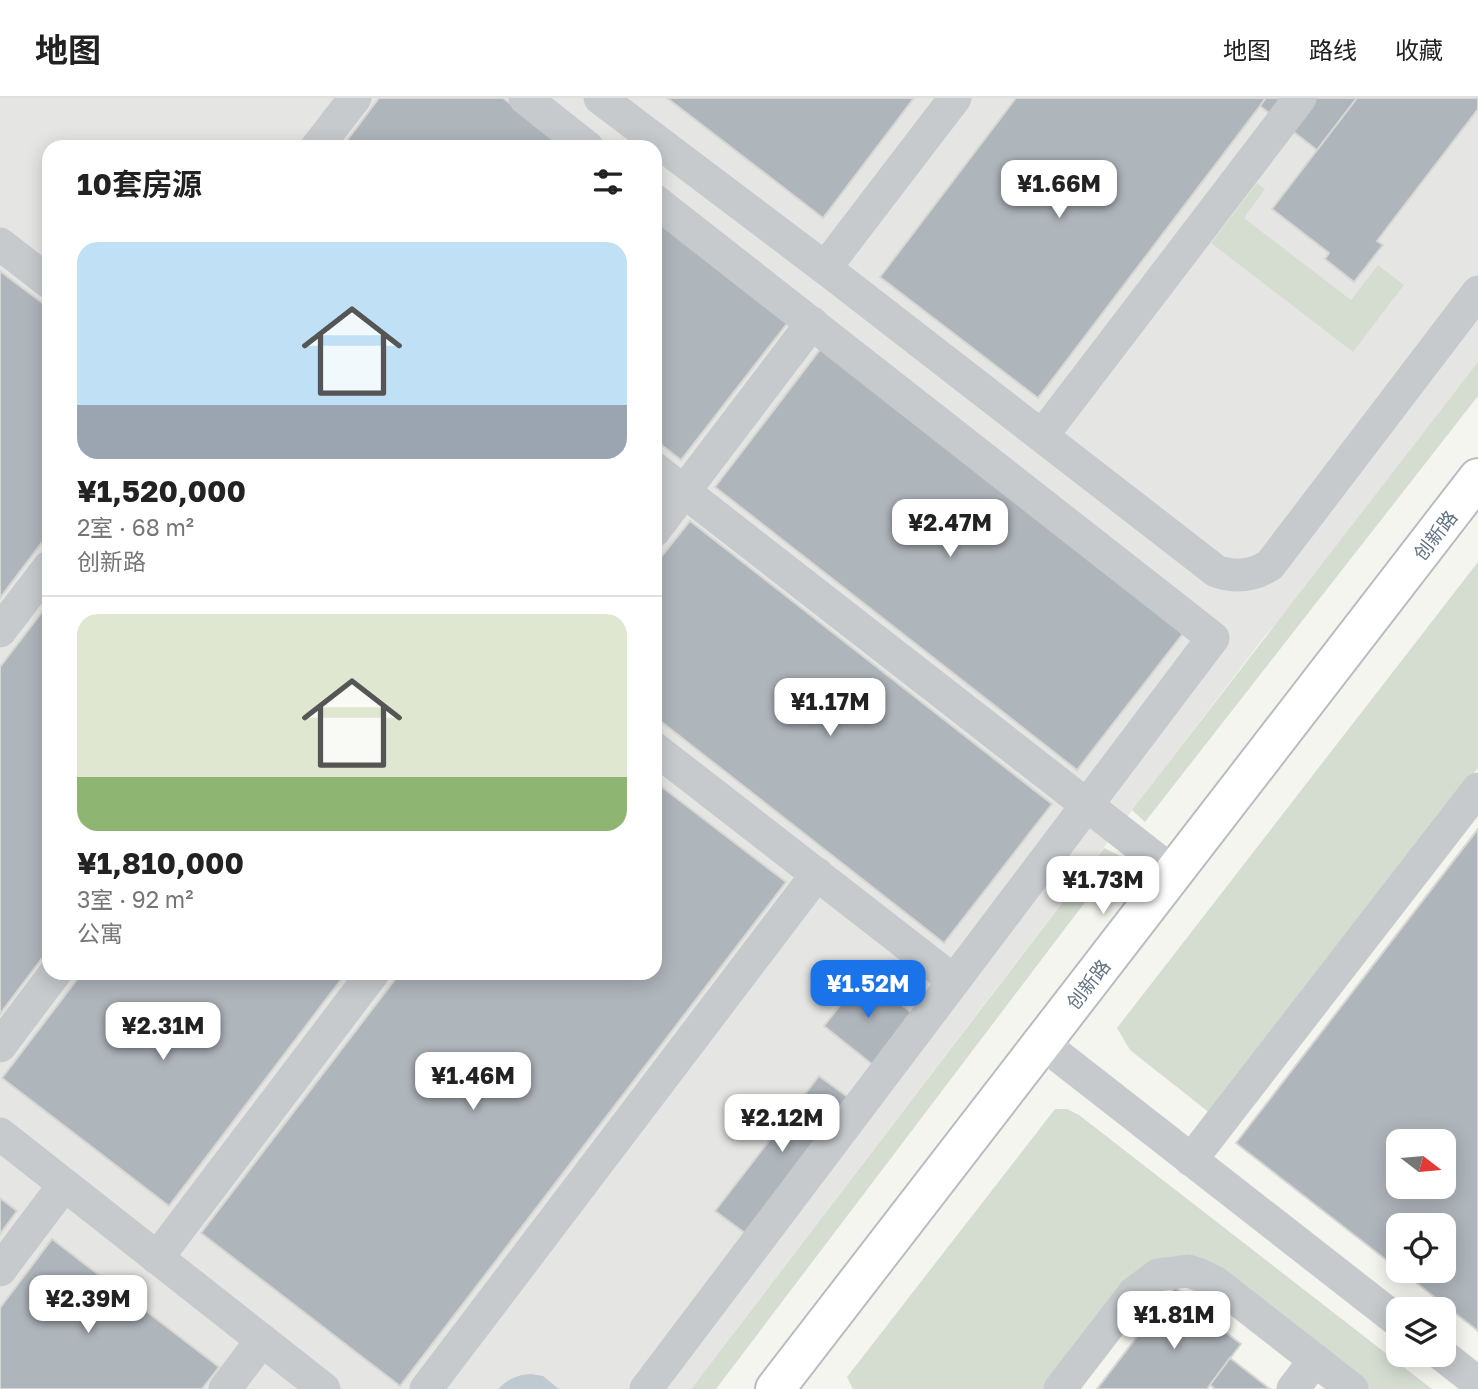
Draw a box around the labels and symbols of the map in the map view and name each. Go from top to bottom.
pin: ¥1.66M [1002,160,1116,220]
pin: ¥2.47M [893,500,1007,559]
street label: 创新路 [1408,505,1462,565]
pin: ¥1.17M [773,678,887,738]
pin: ¥1.73M [1046,856,1160,916]
street label: 创新路 [1061,954,1115,1014]
pin: ¥1.52M [811,960,925,1020]
pin: ¥2.31M [106,1002,220,1062]
pin: ¥1.46M [416,1052,530,1112]
pin: ¥2.12M [725,1094,839,1154]
north arrow [1386,1129,1456,1199]
pin: ¥2.39M [31,1276,145,1335]
pin: ¥1.81M [1117,1292,1231,1351]

